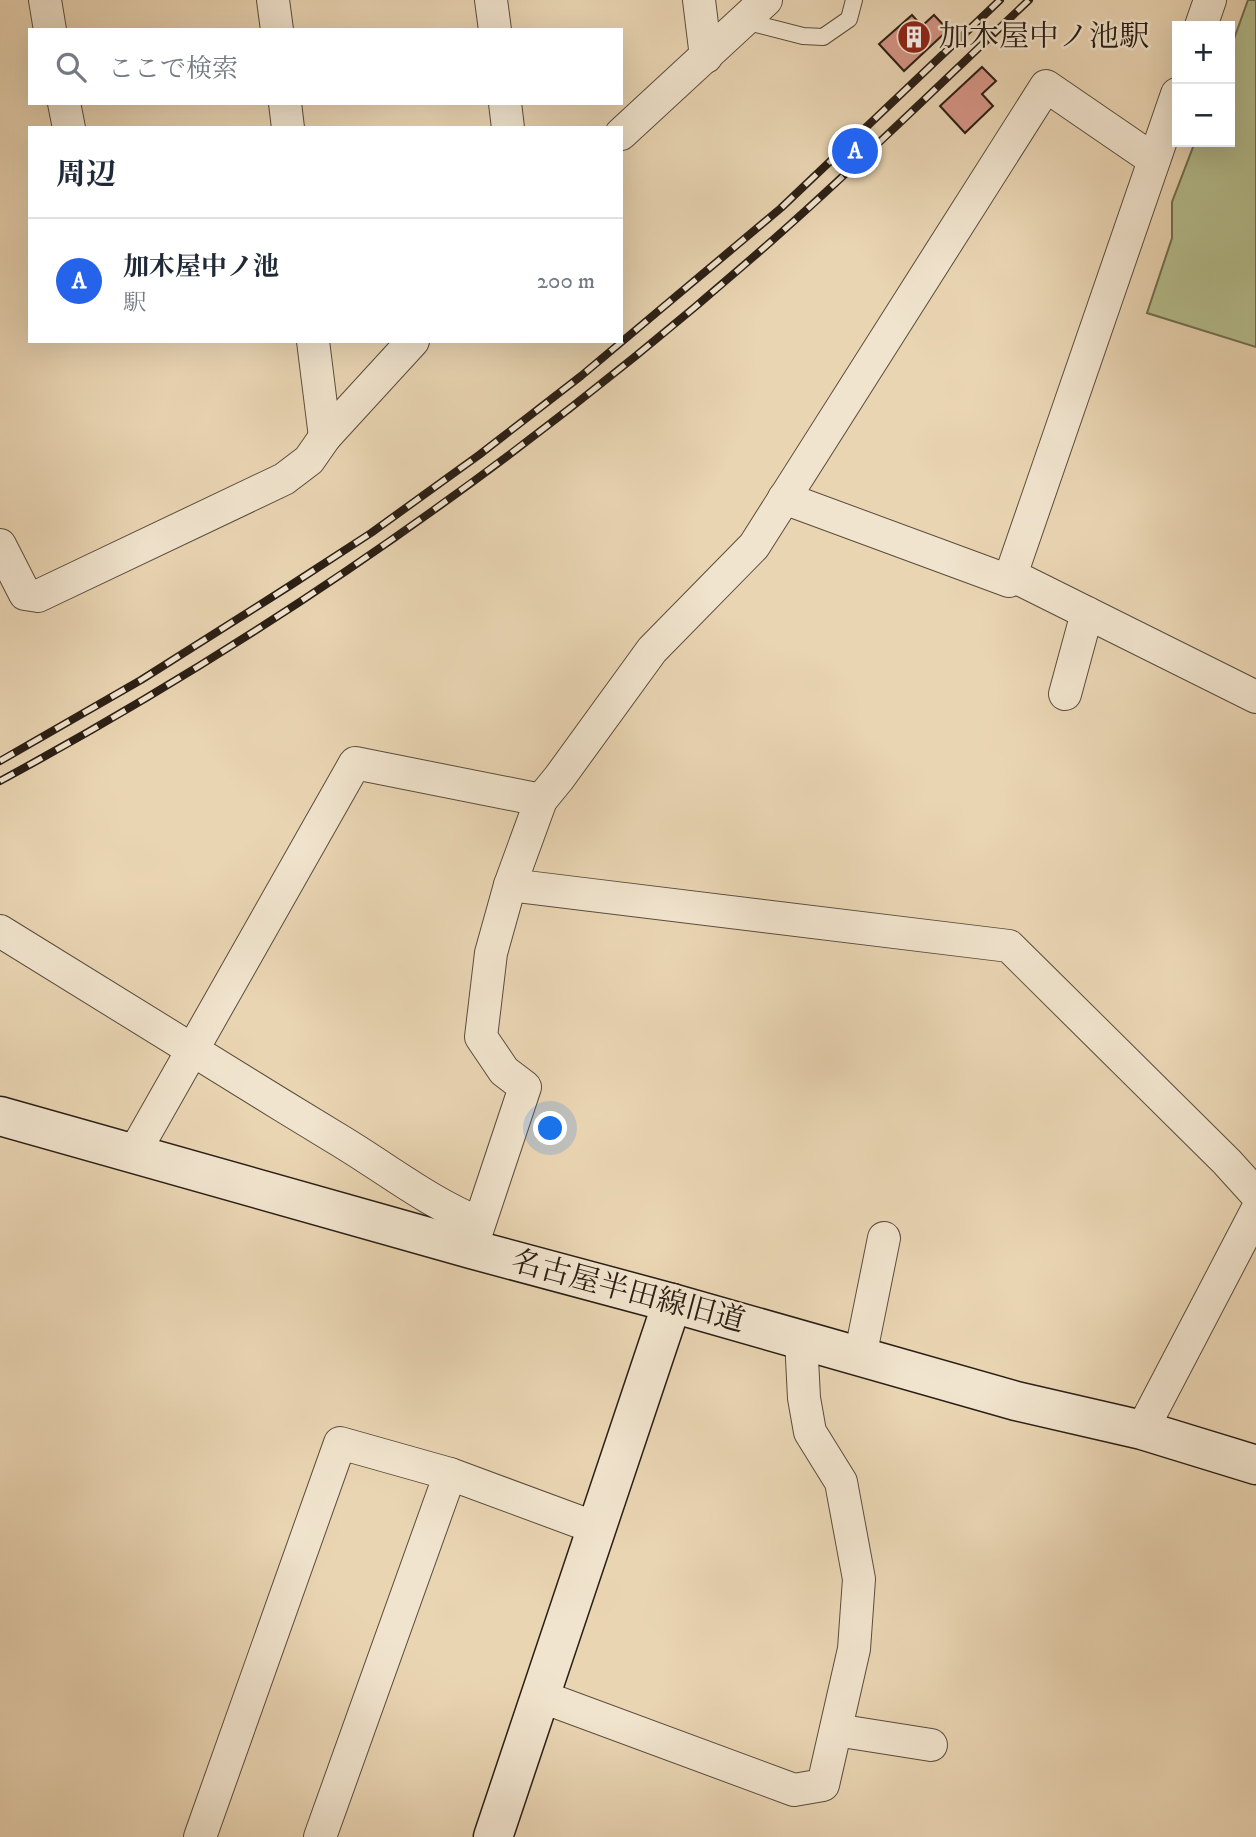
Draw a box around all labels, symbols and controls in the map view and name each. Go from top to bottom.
building icon: 加木屋中ノ池駅 [895,18,933,56]
place label: 加木屋中ノ池駅 [939,19,1149,56]
map controls [1172,21,1235,147]
button: + [1172,21,1235,84]
search box [28,28,623,105]
icon: search [52,48,90,86]
text: ここで検索 [108,53,238,86]
button: − [1172,84,1235,147]
pin: A [832,125,878,177]
text: 周辺 [56,157,116,194]
text: 加木屋中ノ池 [123,251,279,284]
text: A [72,267,86,296]
text: 200 m [537,267,595,296]
text: 駅 [123,289,146,318]
your location [533,1111,567,1145]
street label: 名古屋半田線旧道 [507,1243,749,1341]

